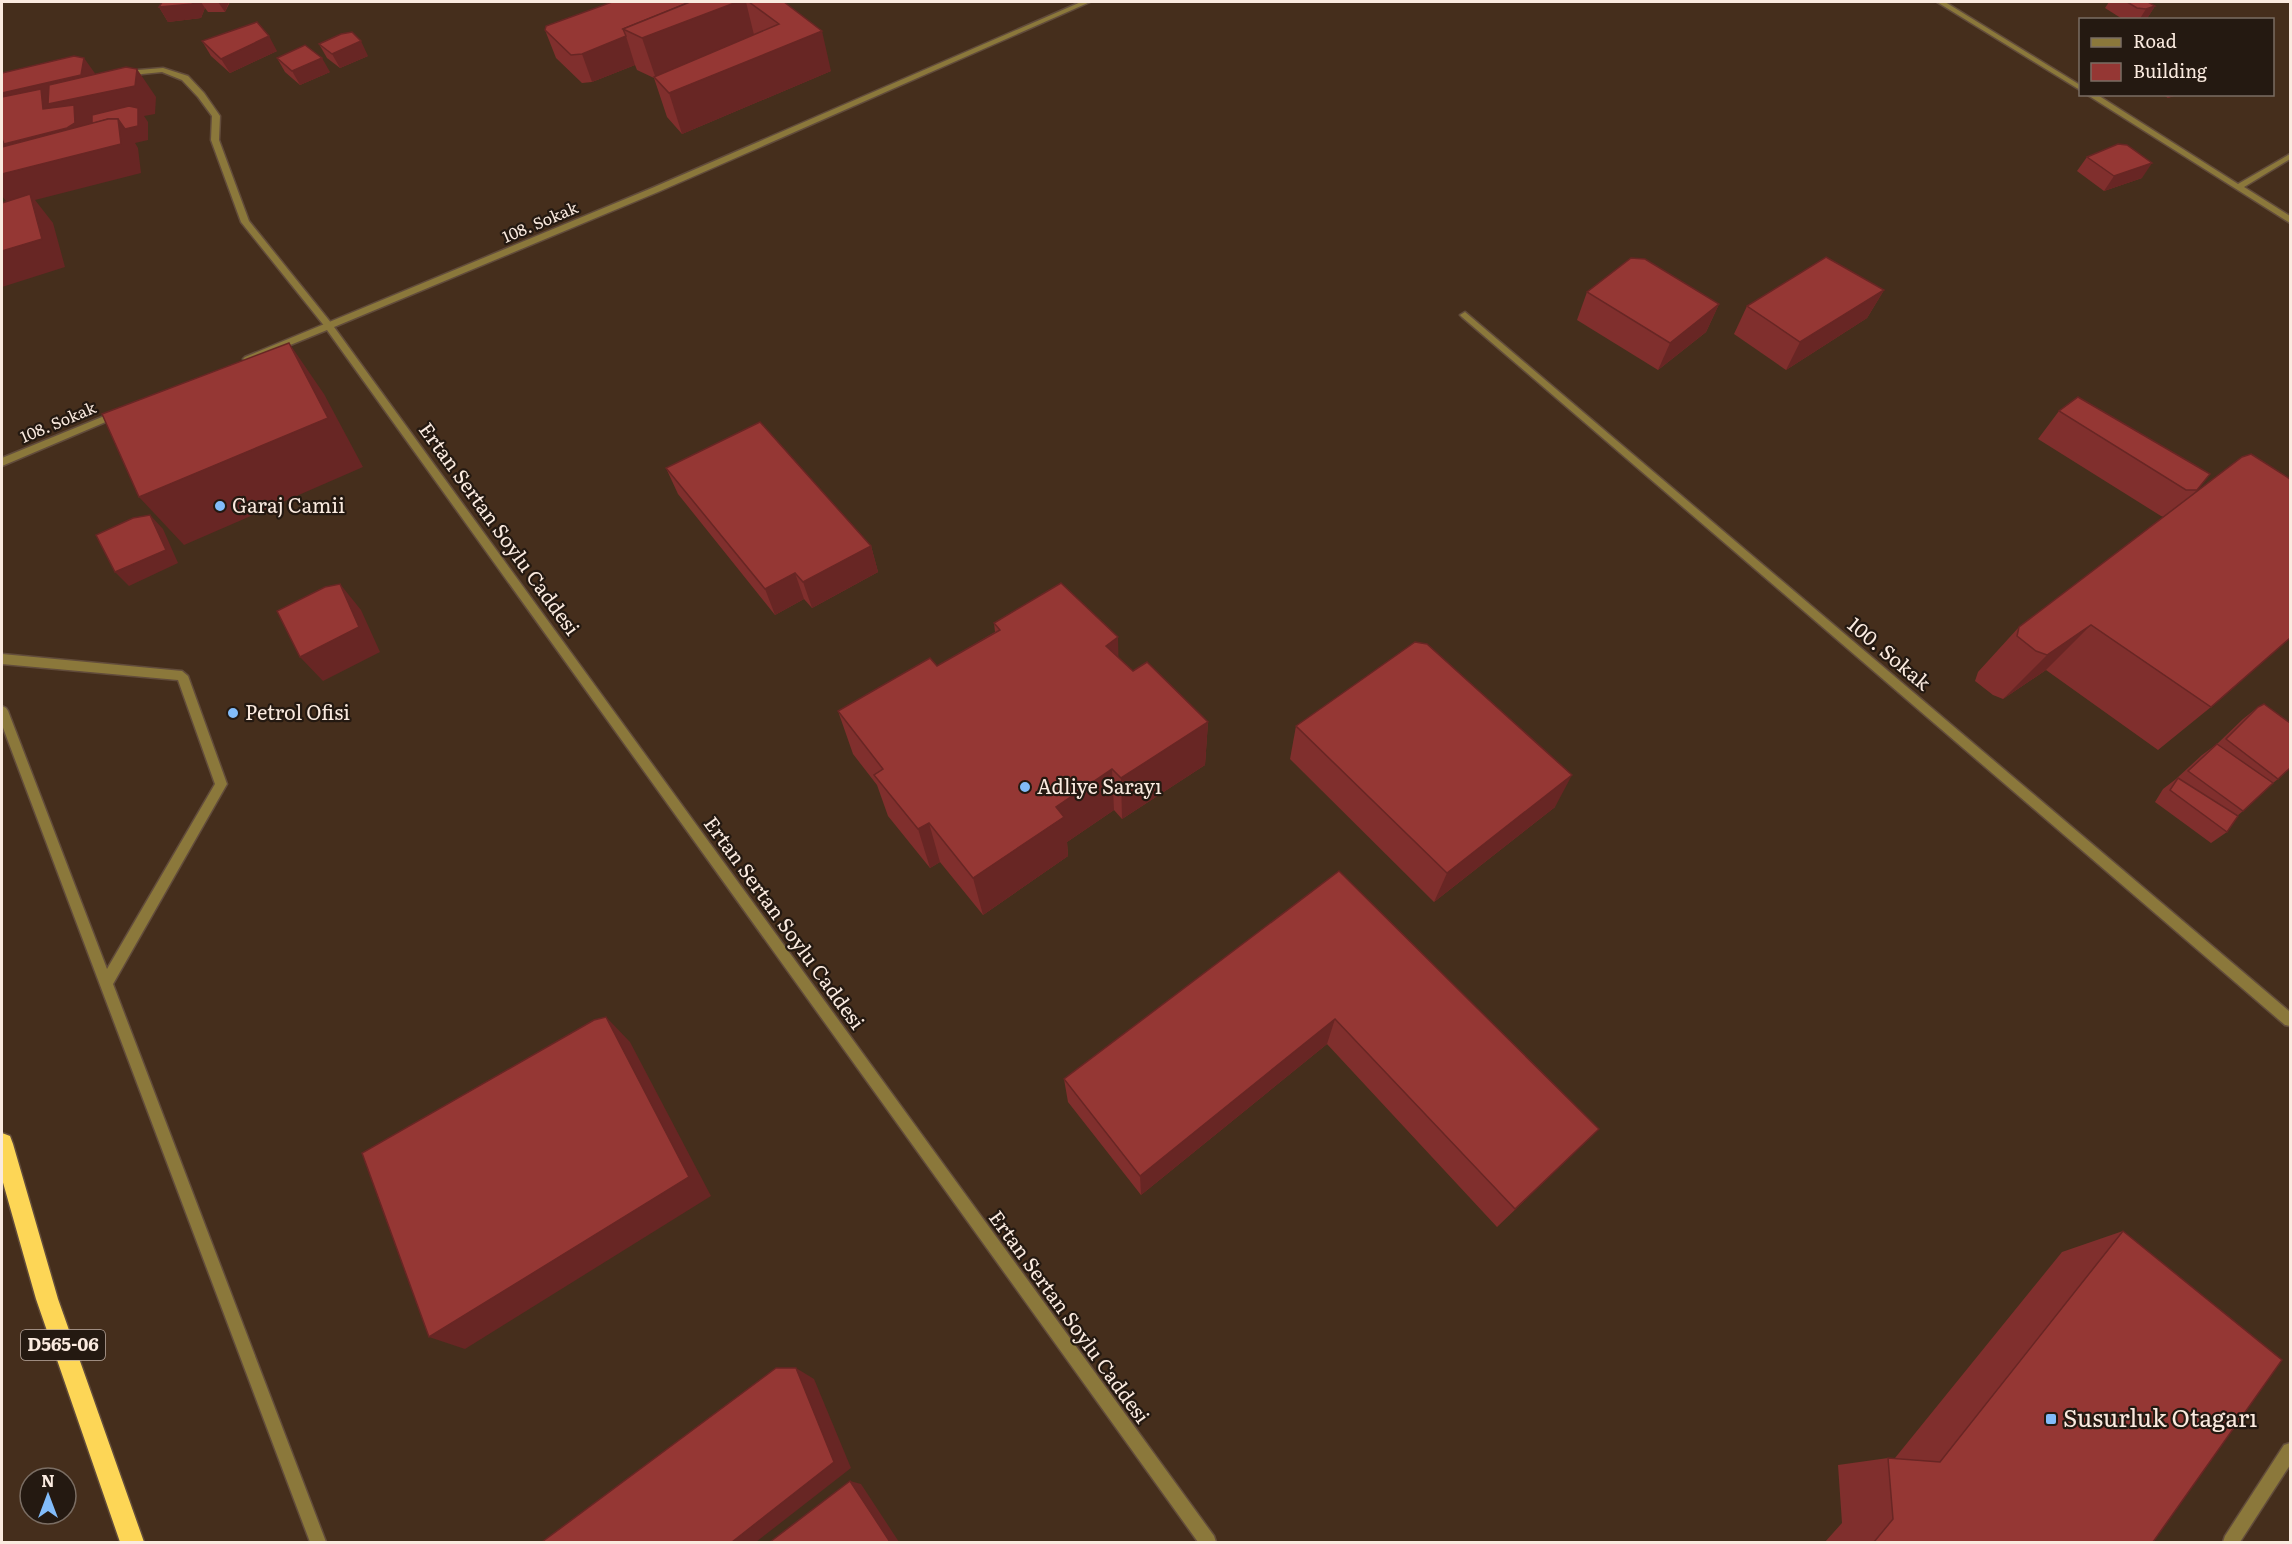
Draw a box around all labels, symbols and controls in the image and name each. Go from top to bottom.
legend [2079,18,2274,96]
text: Road [2133,27,2177,54]
text: Building [2133,57,2208,84]
street label: 108. Sokak [498,194,581,248]
street label: 108. Sokak [16,394,99,448]
street label: Ertan Sertan Soylu Caddesi [413,415,588,641]
place label: Garaj Camii [232,489,345,519]
marker: Garaj Camii [213,499,227,513]
street label: 100. Sokak [1842,609,1939,697]
place label: Petrol Ofisi [245,696,350,726]
marker: Petrol Ofisi [226,706,240,720]
place label: Adliye Sarayı [1037,770,1162,800]
marker: Adliye Sarayı [1018,780,1032,794]
street label: Ertan Sertan Soylu Caddesi [698,809,873,1035]
street label: Ertan Sertan Soylu Caddesi [983,1203,1158,1429]
road number: D565-06 [21,1330,105,1360]
place label: Susurluk Otagarı [2063,1399,2257,1434]
marker: Susurluk Otagarı [2044,1412,2058,1426]
north arrow [18,1466,78,1526]
text: N [41,1468,55,1492]

